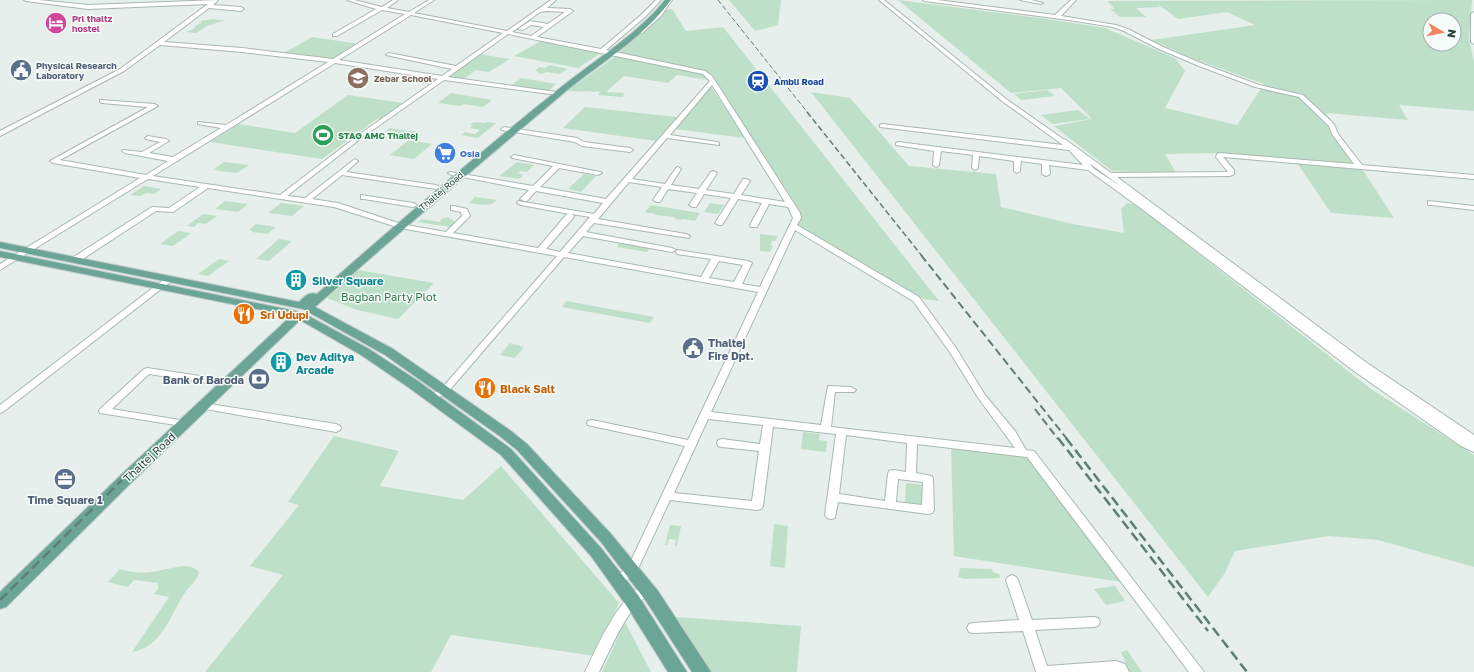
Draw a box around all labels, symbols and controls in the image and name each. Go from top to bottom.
hotel icon: Prl thaltz hostel [43,10,69,36]
north arrow [1422,12,1462,52]
place label: Prl thaltz hostel [72,13,113,34]
text: N [1445,28,1459,39]
public building icon: Physical Research Laboratory [8,57,34,83]
place label: Physical Research Laboratory [36,60,117,81]
school or university icon: Zebar School [345,65,371,91]
station icon: Ambli Road [745,68,771,94]
place label: Zebar School [374,73,432,84]
place label: Ambli Road [774,76,824,87]
sports icon: STAG AMC Thaltej [310,122,336,148]
place label: STAG AMC Thaltej [338,130,418,141]
supermarket icon: Osia [432,140,458,166]
place label: Osia [460,148,480,159]
street label: Thaltej Road [417,169,465,213]
building icon: Silver Square [283,267,309,293]
place label: Silver Square [312,274,384,287]
park label: Bagban Party Plot [341,290,437,303]
restaurant icon: Sri Udupi [231,301,257,327]
place label: Sri Udupi [260,308,309,321]
public building icon: Thaltej Fire Dpt. [680,335,706,361]
place label: Thaltej Fire Dpt. [708,336,754,362]
building icon: Dev Aditya Arcade [268,349,294,375]
place label: Dev Aditya Arcade [296,350,354,376]
bank icon: Bank of Baroda [246,366,272,392]
place label: Bank of Baroda [163,373,244,386]
restaurant icon: Black Salt [472,375,498,401]
place label: Black Salt [500,382,555,395]
street label: Thaltej Road [120,430,178,484]
office icon: Time Square 1 [52,466,78,492]
place label: Time Square 1 [27,493,103,506]

